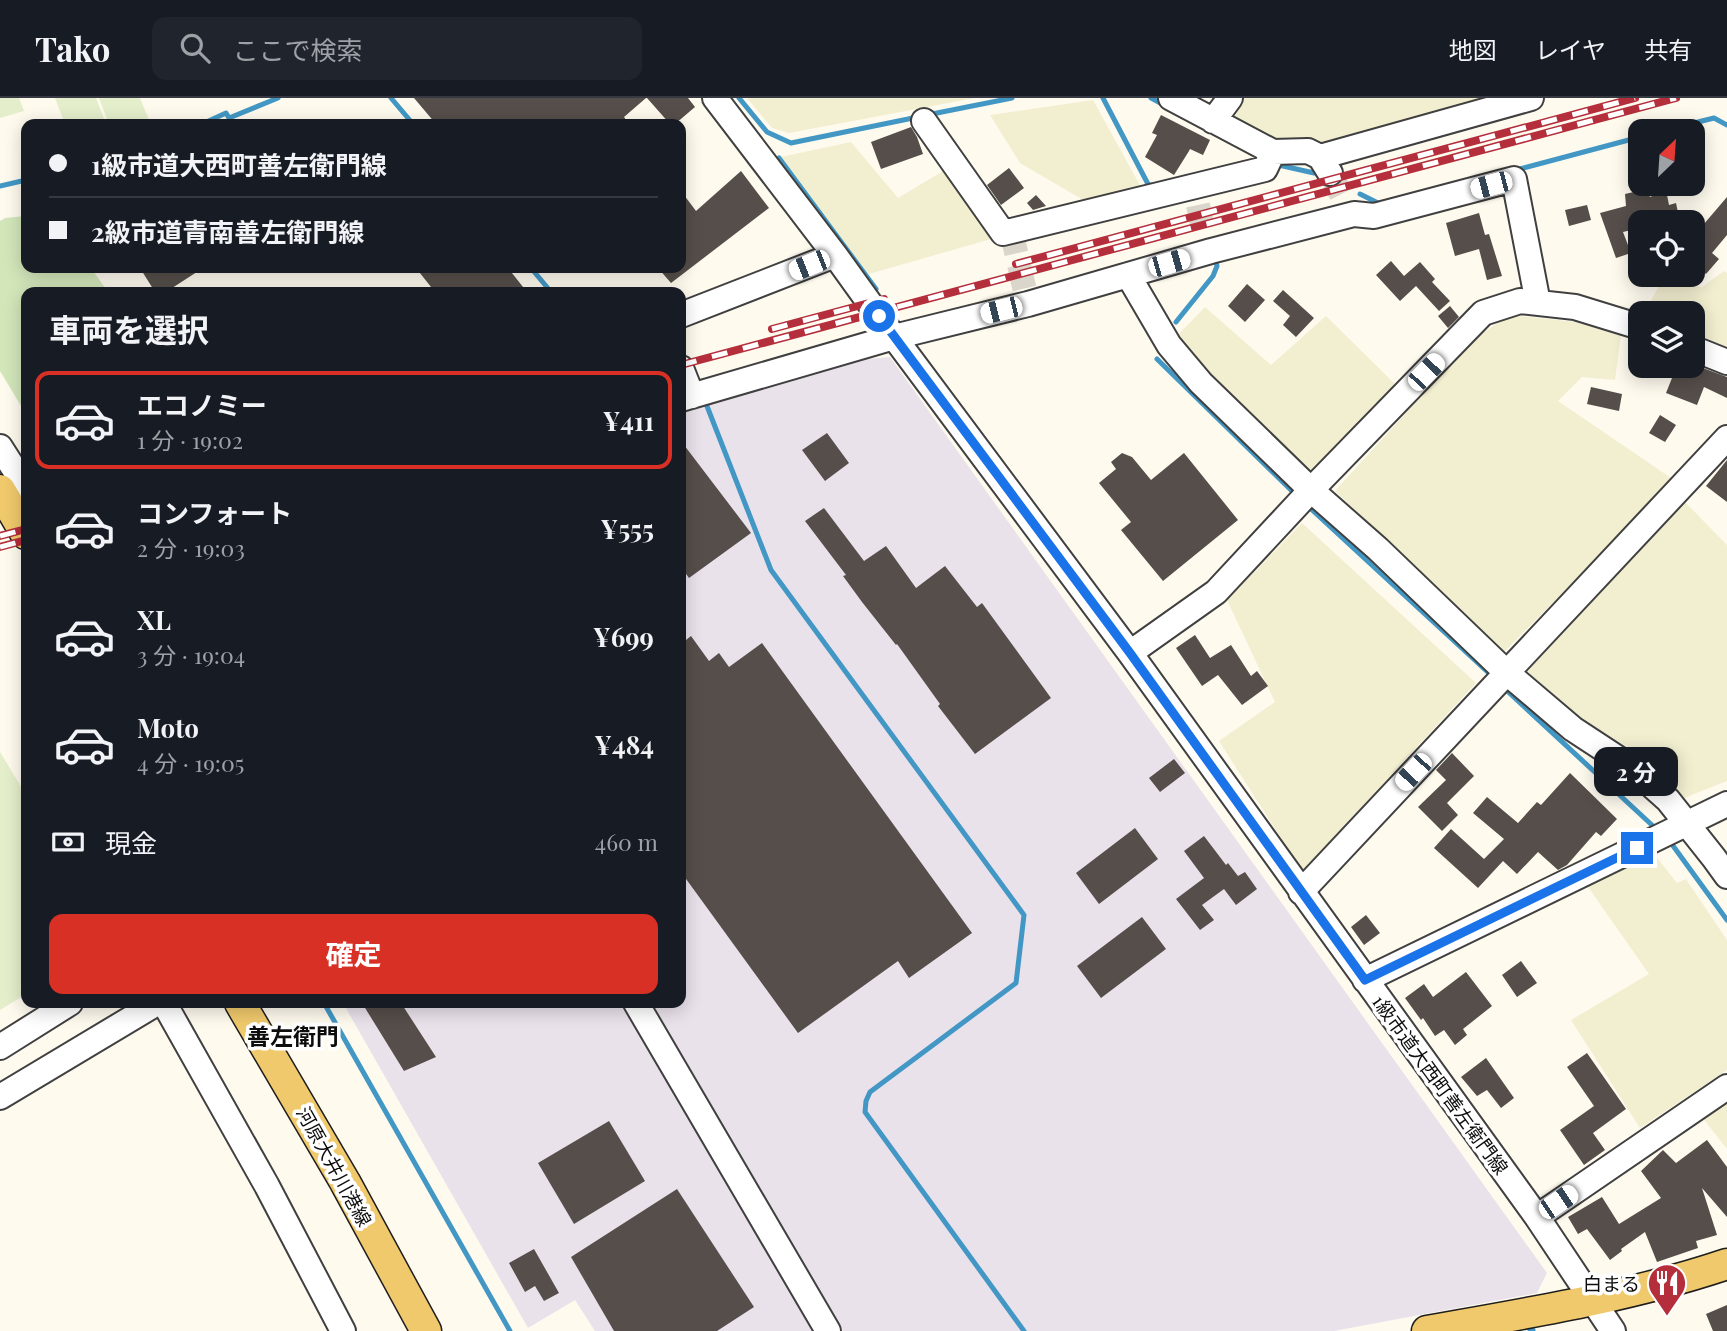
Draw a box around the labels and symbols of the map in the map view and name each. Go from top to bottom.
north arrow [1628,119,1704,196]
car [1468,169,1515,201]
car [786,247,833,283]
car [1146,247,1193,279]
car [979,295,1024,325]
route start [863,300,895,332]
car [1404,350,1449,394]
callout: 2 分 [1595,746,1679,796]
car [1391,749,1436,795]
route end [1621,832,1653,864]
street label: 1級市道大西町善左衛門線 [1367,989,1515,1179]
district label: 善左衛門 [247,1020,339,1051]
street label: 河原大井川港線 [291,1102,379,1230]
car [1535,1182,1582,1222]
restaurant icon: 白まる [1646,1262,1688,1317]
place label: 白まる [1583,1270,1640,1296]

